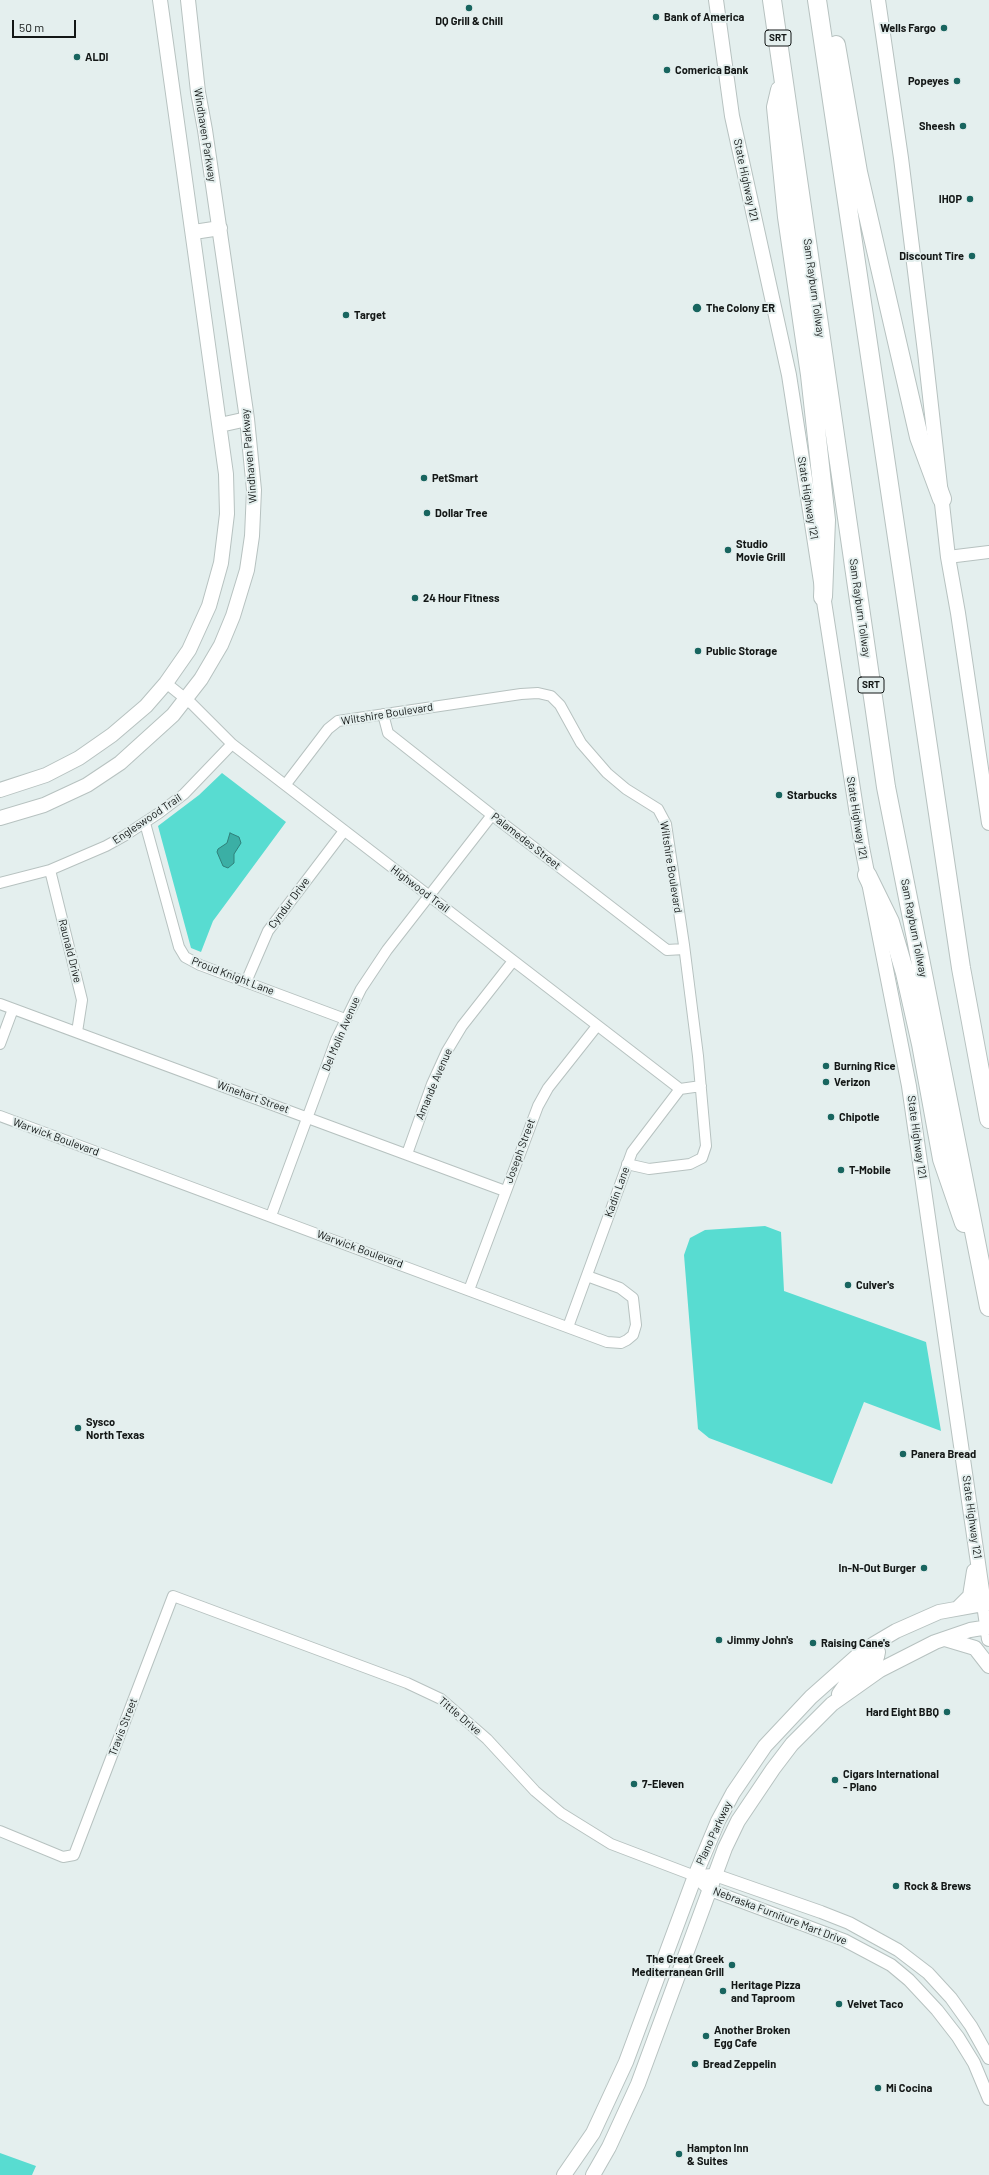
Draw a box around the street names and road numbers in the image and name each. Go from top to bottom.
road number: SRT [765,30,791,46]
street label: Windhaven Parkway [191,87,219,183]
street label: State Highway 121 [731,138,761,222]
street label: Sam Rayburn Tollway [801,238,827,338]
street label: Windhaven Parkway [238,408,260,504]
street label: State Highway 121 [795,456,821,540]
street label: Sam Rayburn Tollway [847,558,873,658]
road number: SRT [858,677,884,693]
street label: Wiltshire Boulevard [340,700,434,728]
street label: State Highway 121 [844,776,870,860]
street label: Engleswood Trail [110,791,184,847]
street label: Palamedes Street [489,810,563,872]
street label: Wiltshire Boulevard [657,820,685,914]
street label: Highwood Trail [388,863,452,915]
street label: Cyndur Drive [266,875,312,931]
street label: Sam Rayburn Tollway [898,878,930,978]
street label: Raunald Drive [56,918,84,984]
street label: Proud Knight Lane [190,954,276,998]
street label: Del Molin Avenue [319,995,363,1073]
street label: Amande Avenue [413,1046,455,1122]
street label: Winehart Street [215,1078,291,1116]
street label: State Highway 121 [905,1095,929,1179]
street label: Warwick Boulevard [11,1115,101,1159]
street label: Joseph Street [502,1117,538,1185]
street label: Kadin Lane [602,1165,632,1219]
street label: Warwick Boulevard [315,1227,405,1271]
street label: State Highway 121 [960,1475,984,1559]
street label: Tittle Drive [436,1694,484,1738]
street label: Travis Street [106,1696,140,1758]
street label: Plano Parkway [693,1799,735,1867]
street label: Nebraska Furniture Mart Drive [711,1884,849,1948]

